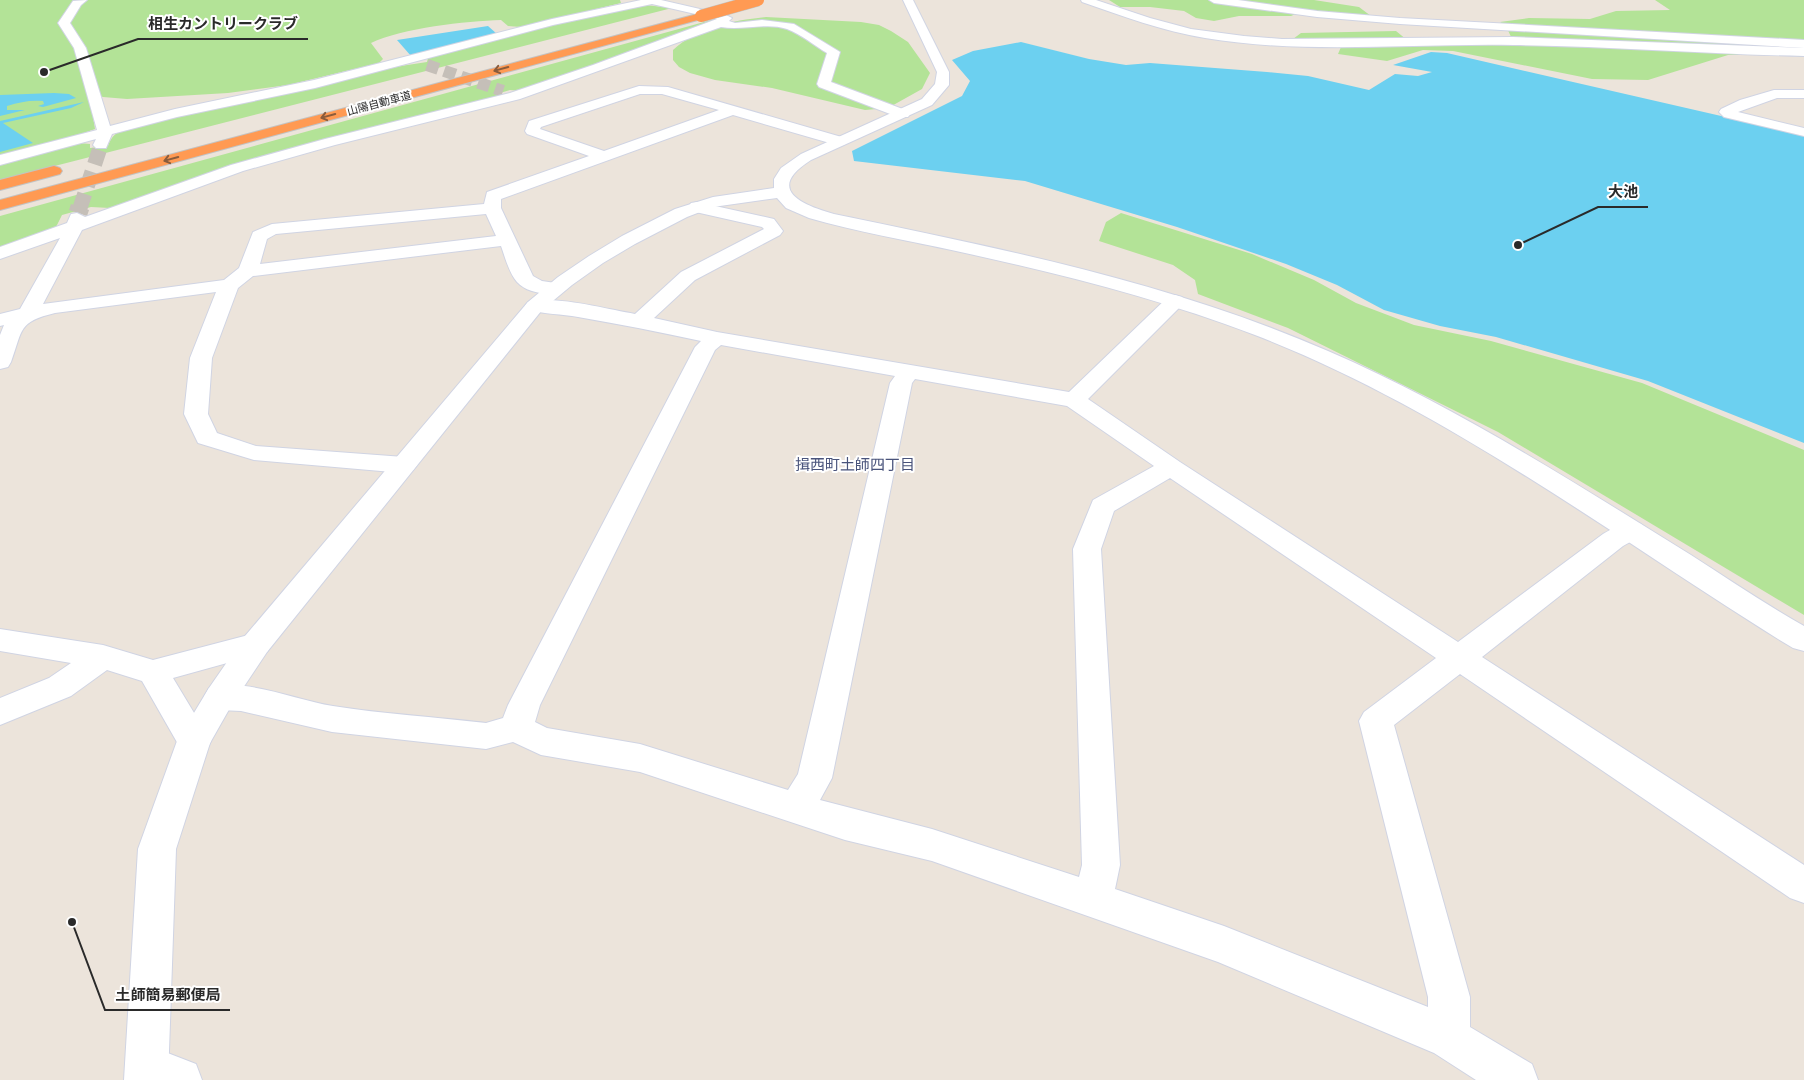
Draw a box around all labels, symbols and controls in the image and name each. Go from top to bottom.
callout: 相生カントリークラブ [138,9,308,39]
text: 相生カントリークラブ [148,13,298,34]
one-way arrow [494,65,510,75]
street label: 山陽自動車道 [345,87,413,119]
one-way arrow [320,112,336,122]
one-way arrow [163,155,179,164]
callout: 大池 [1598,177,1648,207]
text: 大池 [1608,181,1638,202]
district label: 揖西町土師四丁目 [795,454,915,475]
callout: 土師簡易郵便局 [105,980,230,1010]
text: 土師簡易郵便局 [115,984,221,1005]

